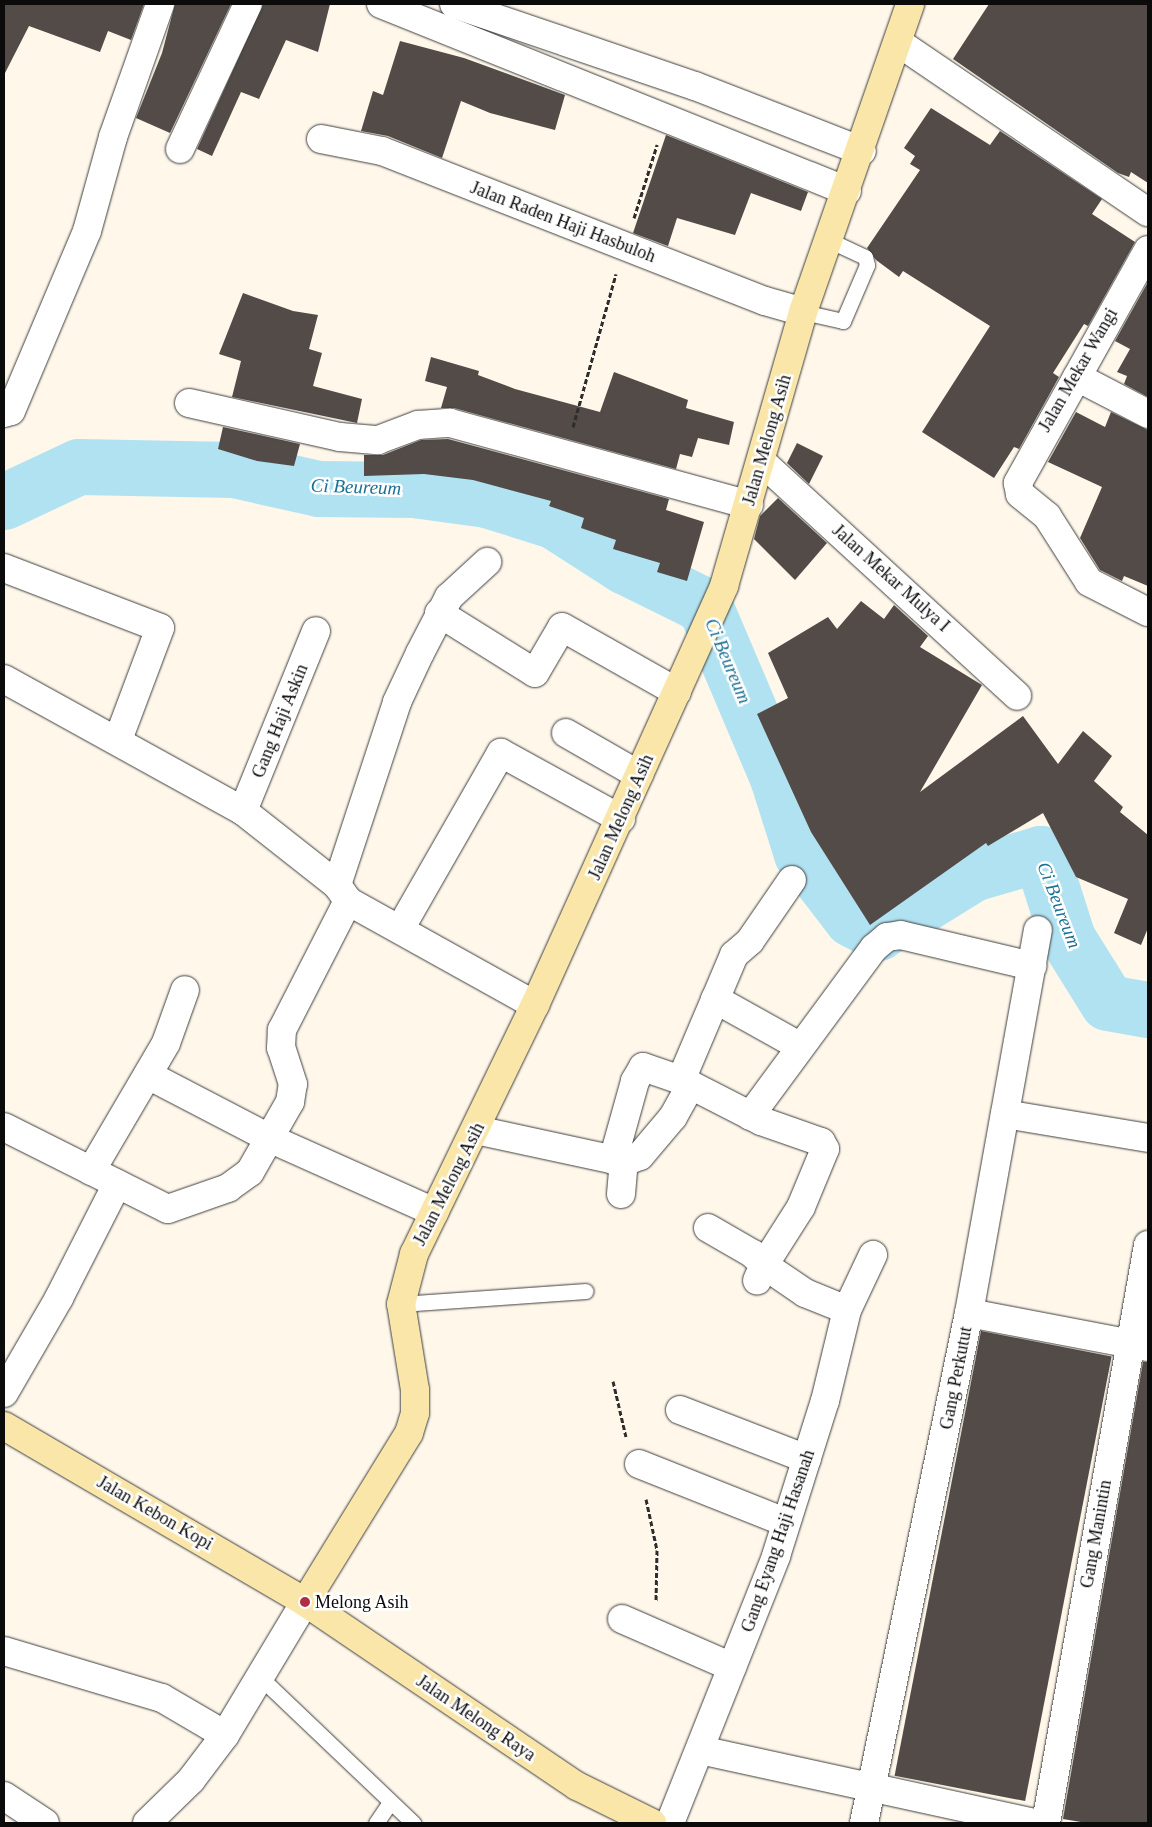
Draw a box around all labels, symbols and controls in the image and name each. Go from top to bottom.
street label: Jalan Raden Haji Hasbuloh [467,177,659,267]
street label: Jalan Mekar Wangi [1034,304,1122,436]
street label: Jalan Melong Asih [738,372,796,508]
water label: Ci Beureum [310,474,402,500]
street label: Jalan Mekar Mulya I [828,520,954,636]
water label: Ci Beureum [700,615,756,707]
street label: Gang Haji Askin [247,660,313,782]
street label: Jalan Melong Asih [583,750,659,884]
water label: Ci Beureum [1032,859,1086,951]
street label: Jalan Melong Asih [409,1119,489,1249]
street label: Gang Perkutut [935,1325,977,1431]
street label: Gang Eyang Haji Hasanah [737,1447,819,1635]
street label: Jalan Kebon Kopi [93,1471,217,1555]
street label: Gang Manintin [1076,1478,1116,1590]
place label: Melong Asih [315,1591,410,1613]
marker: Melong Asih [299,1596,311,1608]
street label: Jalan Melong Raya [412,1670,540,1766]

